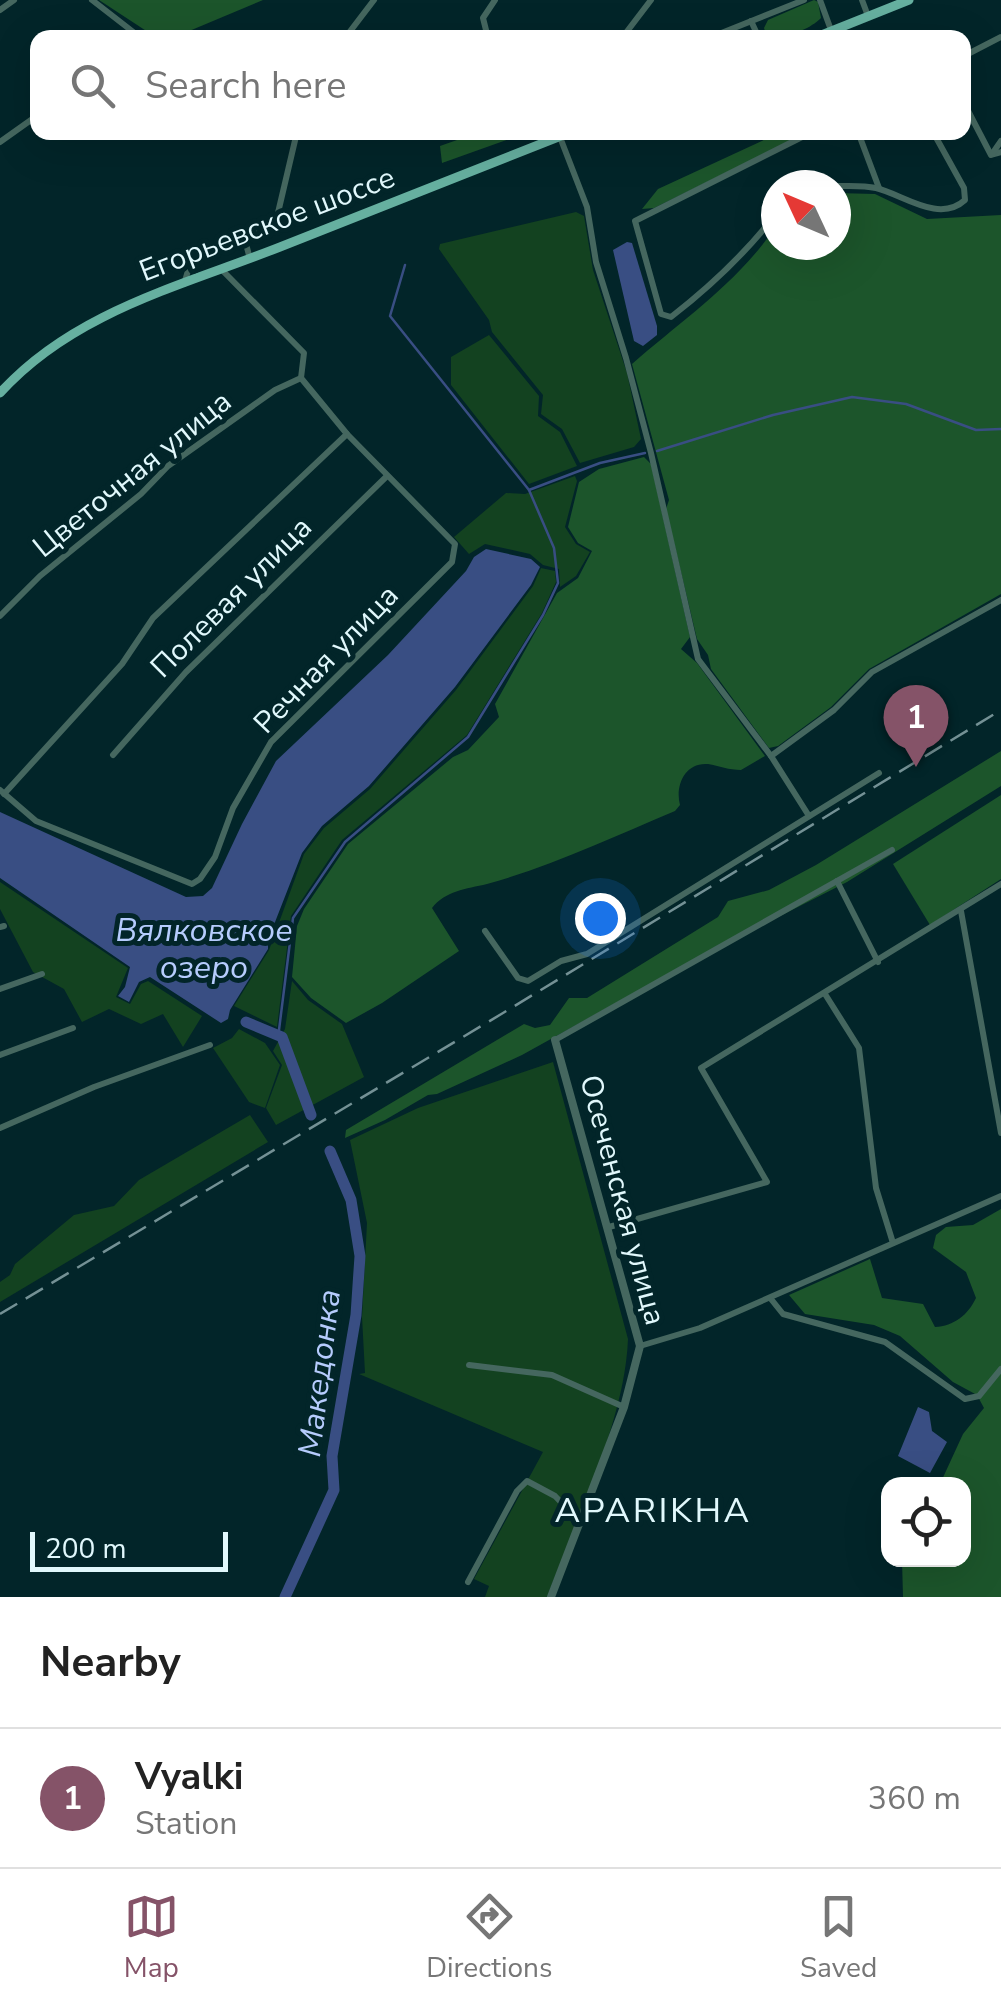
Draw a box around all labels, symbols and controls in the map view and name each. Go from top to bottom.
search box [30,30,971,140]
icon: search [65,58,120,113]
text: Search here [145,60,346,111]
street label: Егорьевское шоссе [134,157,401,292]
north arrow [761,170,851,260]
street label: Цветочная улица [24,382,240,567]
street label: Полевая улица [142,508,321,687]
street label: Речная улица [245,576,408,743]
pin: 1 [884,684,948,767]
your location [575,893,626,944]
water label: Вялковское озеро [115,909,293,989]
street label: Осеченская улица [569,1070,676,1330]
water label: Македонка [288,1287,351,1459]
map controls [881,1477,971,1567]
button: locate [881,1477,971,1567]
district label: APARIKHA [554,1487,752,1534]
scale bar [30,1527,228,1572]
text: 200 m [45,1530,127,1568]
text: Nearby [40,1634,181,1691]
text: Vyalki [135,1751,244,1802]
text: 1 [63,1777,82,1820]
text: 360 m [868,1777,961,1820]
text: Station [135,1802,237,1845]
tab: Map [124,1889,179,1987]
tab: Directions [426,1889,552,1987]
tab: Saved [800,1889,877,1987]

